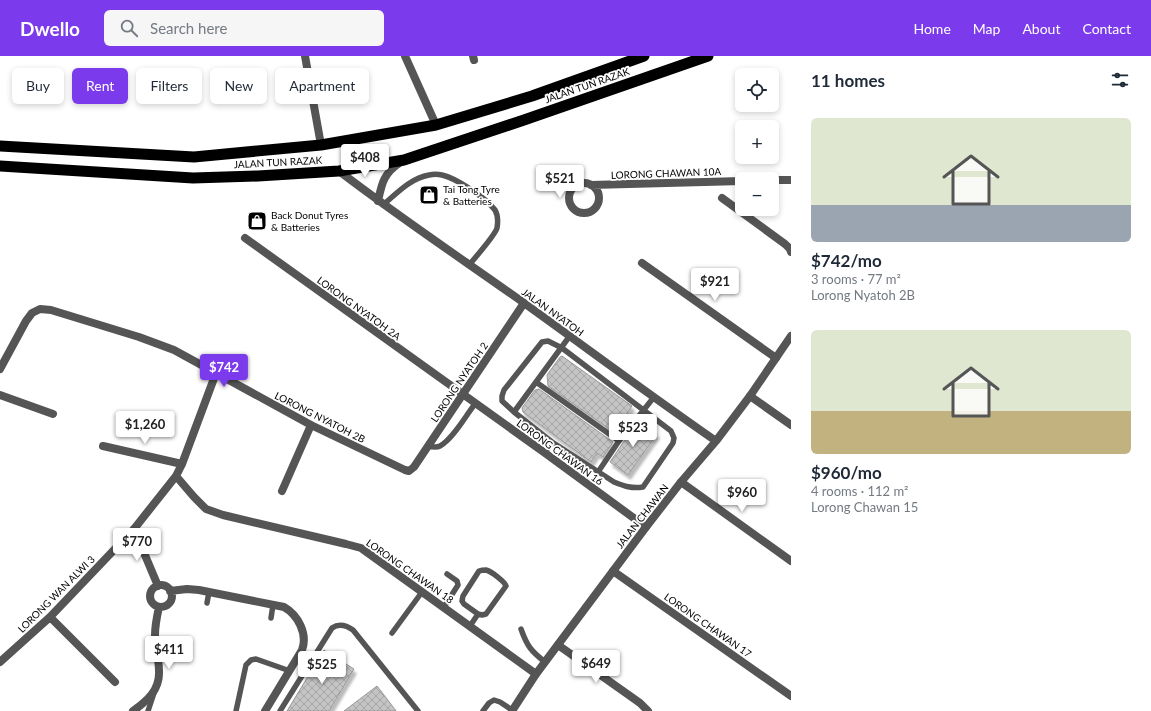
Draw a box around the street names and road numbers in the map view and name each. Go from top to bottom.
street label: JALAN TUN RAZAK [543,65,631,105]
street label: JALAN TUN RAZAK [233,154,323,170]
street label: LORONG CHAWAN 10A [611,165,722,181]
street label: LORONG NYATOH 2A [315,274,403,342]
street label: JALAN NYATOH [520,286,586,338]
street label: LORONG NYATOH 2 [428,340,490,424]
street label: LORONG NYATOH 2B [273,389,367,445]
street label: LORONG CHAWAN 16 [515,417,606,487]
street label: JALAN CHAWAN [613,482,671,550]
street label: LORONG CHAWAN 18 [364,536,456,606]
street label: LORONG WAN ALWI 3 [15,553,97,635]
street label: LORONG CHAWAN 17 [662,590,754,660]

